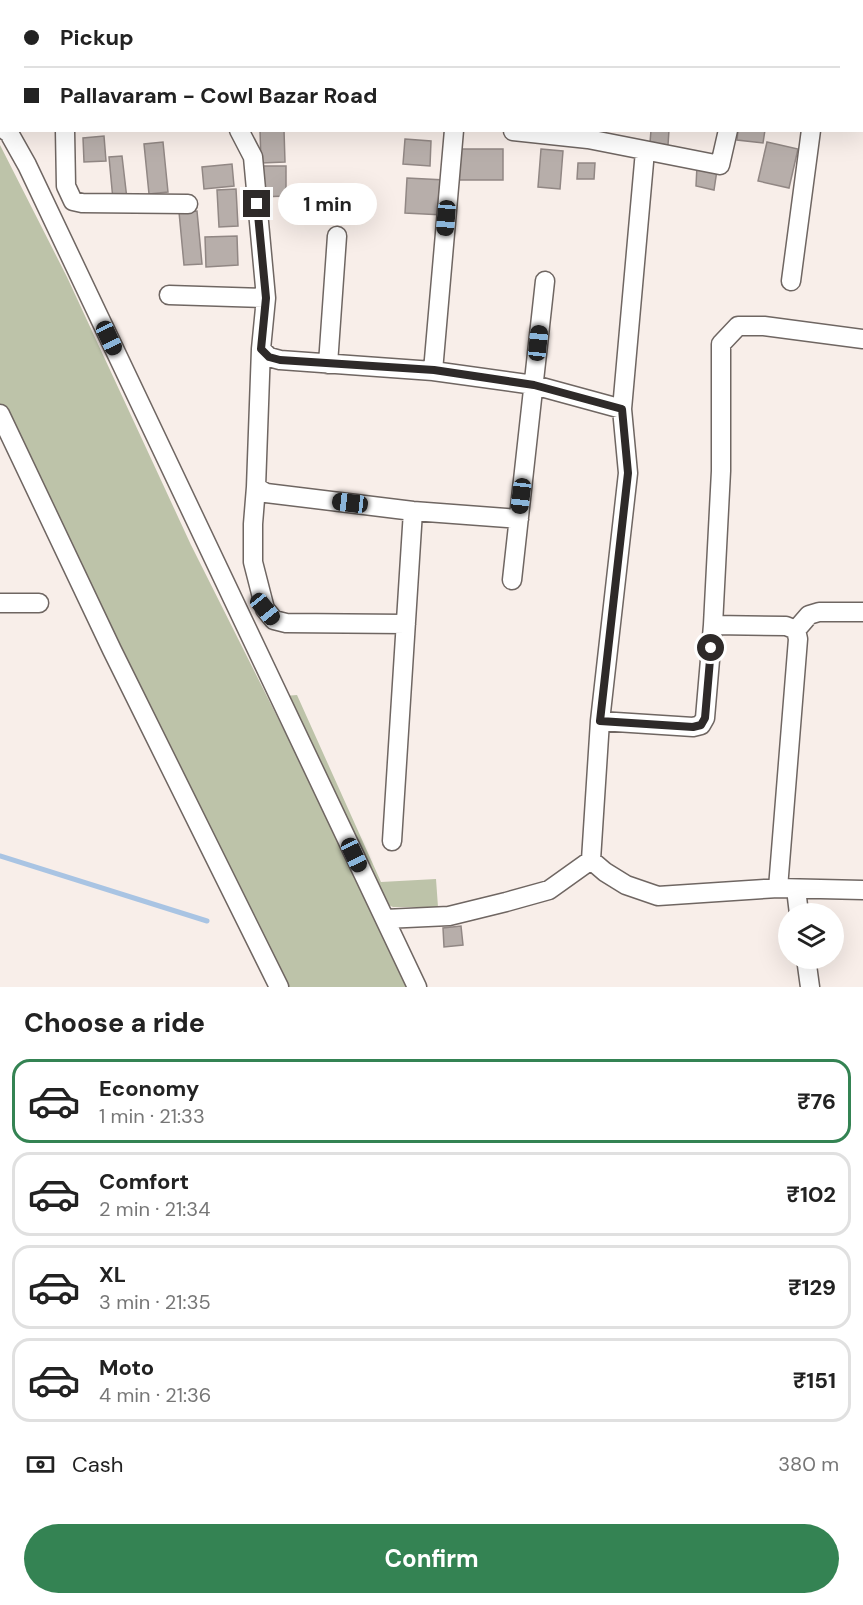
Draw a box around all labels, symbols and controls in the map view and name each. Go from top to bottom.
text: Pickup [60,23,134,52]
text: Pallavaram - Cowl Bazar Road [60,81,377,110]
callout: 1 min [278,183,377,225]
route end [243,190,270,217]
text: 1 min [303,191,352,217]
car [435,199,457,237]
car [93,318,125,358]
car [527,324,549,362]
car [510,477,532,515]
car [331,492,369,514]
car [247,589,283,629]
route start [697,634,724,661]
car [338,835,370,875]
map controls [778,903,844,969]
button: layers [778,903,844,969]
text: Choose a ride [24,1005,205,1040]
icon: car [27,1074,81,1128]
text: Economy [99,1074,199,1103]
text: ₹76 [797,1087,836,1116]
text: 1 min · 21:33 [99,1103,205,1129]
icon: car [27,1167,81,1221]
text: Comfort [99,1167,189,1196]
text: ₹102 [786,1180,836,1209]
text: 2 min · 21:34 [99,1196,210,1222]
icon: car [27,1260,81,1314]
text: XL [99,1260,126,1289]
text: ₹129 [788,1273,836,1302]
text: 3 min · 21:35 [99,1289,211,1315]
icon: car [27,1353,81,1407]
text: Moto [99,1353,154,1382]
text: ₹151 [793,1366,836,1395]
text: 4 min · 21:36 [99,1382,211,1408]
icon: cash [24,1448,57,1481]
text: Cash [72,1450,123,1479]
text: 380 m [778,1451,839,1477]
button: Confirm [24,1524,839,1593]

